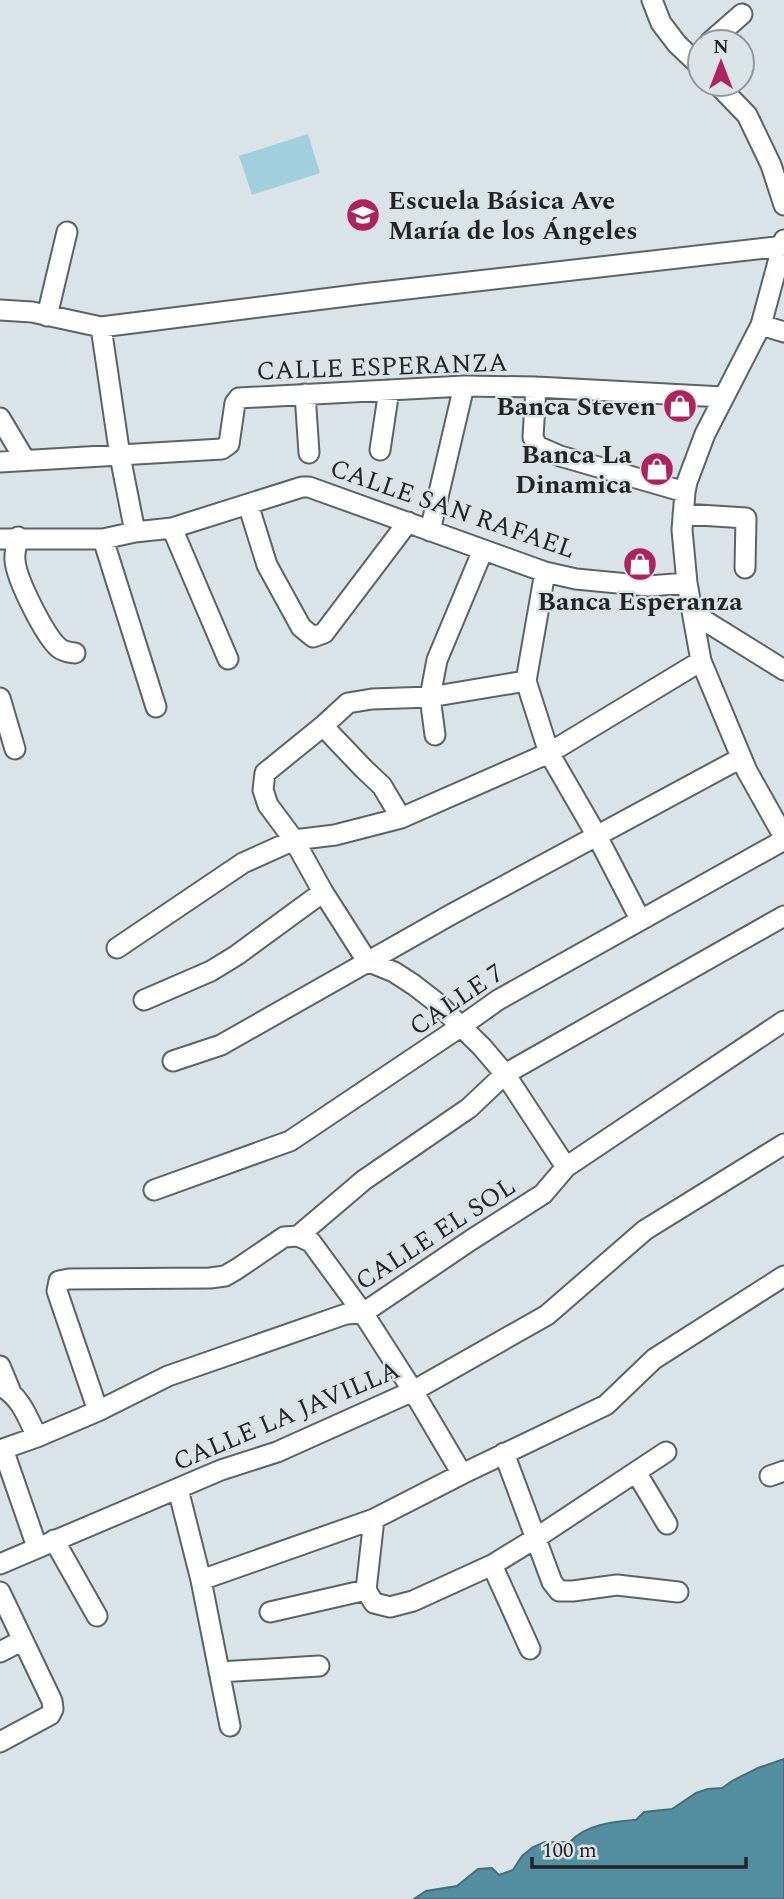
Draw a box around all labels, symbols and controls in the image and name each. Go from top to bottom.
north arrow [686,28,756,98]
text: N [713,33,729,62]
place label: Escuela Básica Ave María de los Ángeles [388,181,638,251]
school or university icon: Escuela Básica Ave María de los Ángeles [344,196,382,234]
street label: CALLE ESPERANZA [256,343,508,391]
place label: Banca Steven [496,387,656,427]
shop icon: Banca Steven [661,387,699,425]
place label: Banca La Dinamica [515,435,633,505]
street label: CALLE SAN RAFAEL [325,448,581,570]
shop icon: Banca La Dinamica [638,450,676,488]
shop icon: Banca Esperanza [621,545,659,583]
place label: Banca Esperanza [537,582,743,622]
street label: CALLE 7 [401,953,512,1046]
street label: CALLE EL SOL [347,1167,524,1301]
street label: CALLE LA JAVILLA [167,1350,406,1482]
scale bar [532,1826,746,1870]
text: 100 m [542,1835,597,1867]

